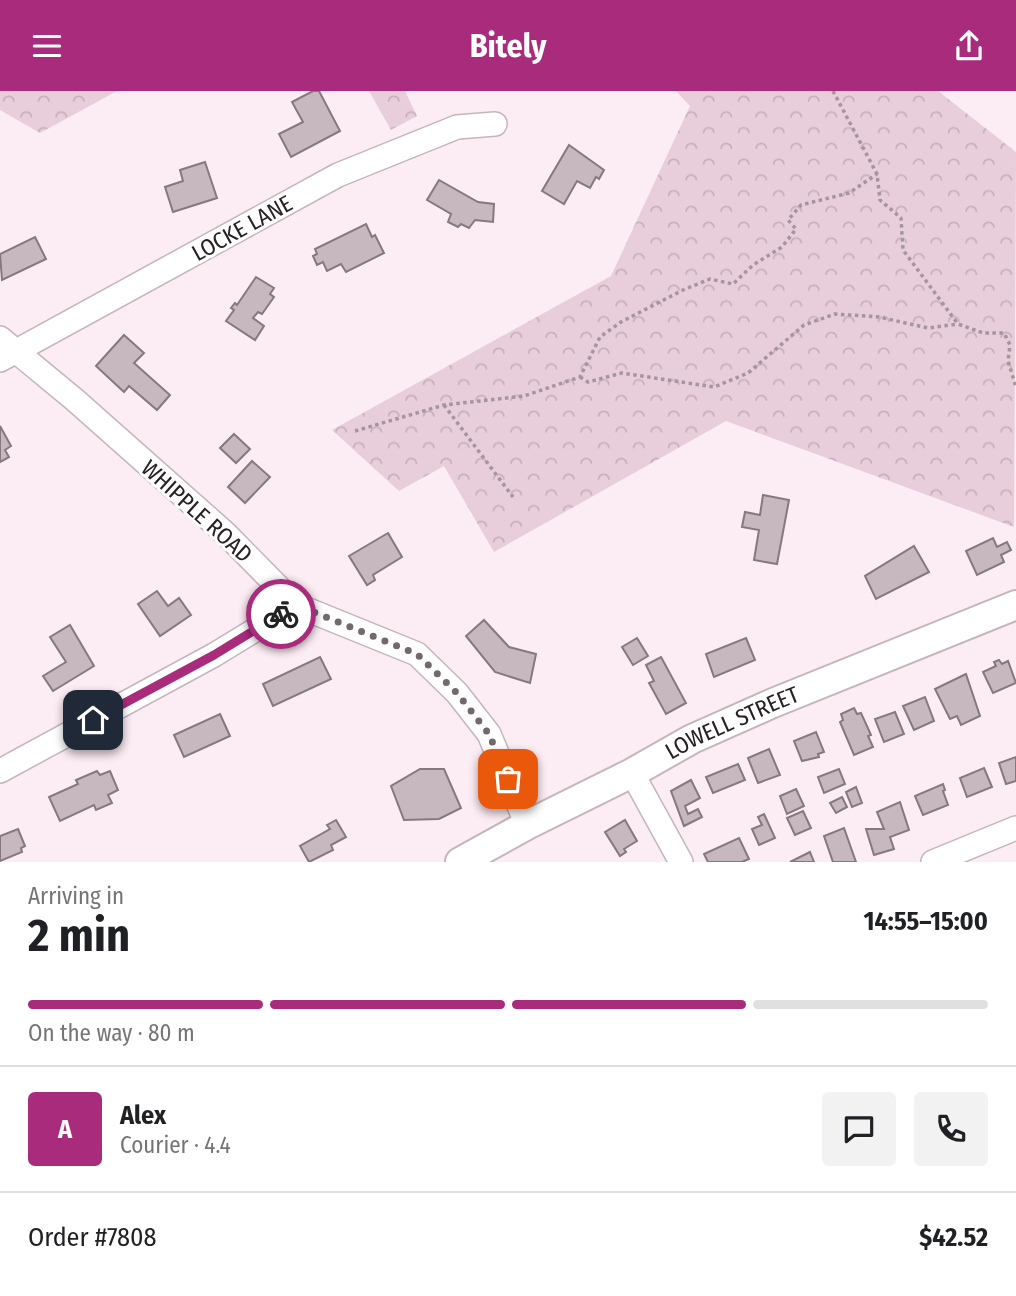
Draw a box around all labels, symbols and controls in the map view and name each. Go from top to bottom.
icon: menu [28,27,66,65]
text: Bitely [470,27,546,65]
icon: share [950,27,988,65]
street label: LOCKE LANE [187,189,297,267]
street label: WHIPPLE ROAD [136,454,258,568]
courier [246,579,316,649]
icon: bike [262,595,300,633]
street label: LOWELL STREET [660,680,803,765]
pin [63,690,123,750]
icon: home [74,701,112,739]
pin [478,749,538,809]
icon: bag [489,760,527,798]
text: Arriving in [28,882,124,910]
text: 14:55–15:00 [863,906,988,937]
text: 2 min [28,908,130,963]
text: On the way · 80 m [28,1019,195,1047]
button: chat [822,1092,896,1166]
button: phone [914,1092,988,1166]
text: Alex [120,1100,166,1131]
text: A [58,1114,72,1145]
text: Courier · 4.4 [120,1131,231,1159]
text: Order #7808 [28,1222,157,1253]
text: $42.52 [919,1222,988,1253]

